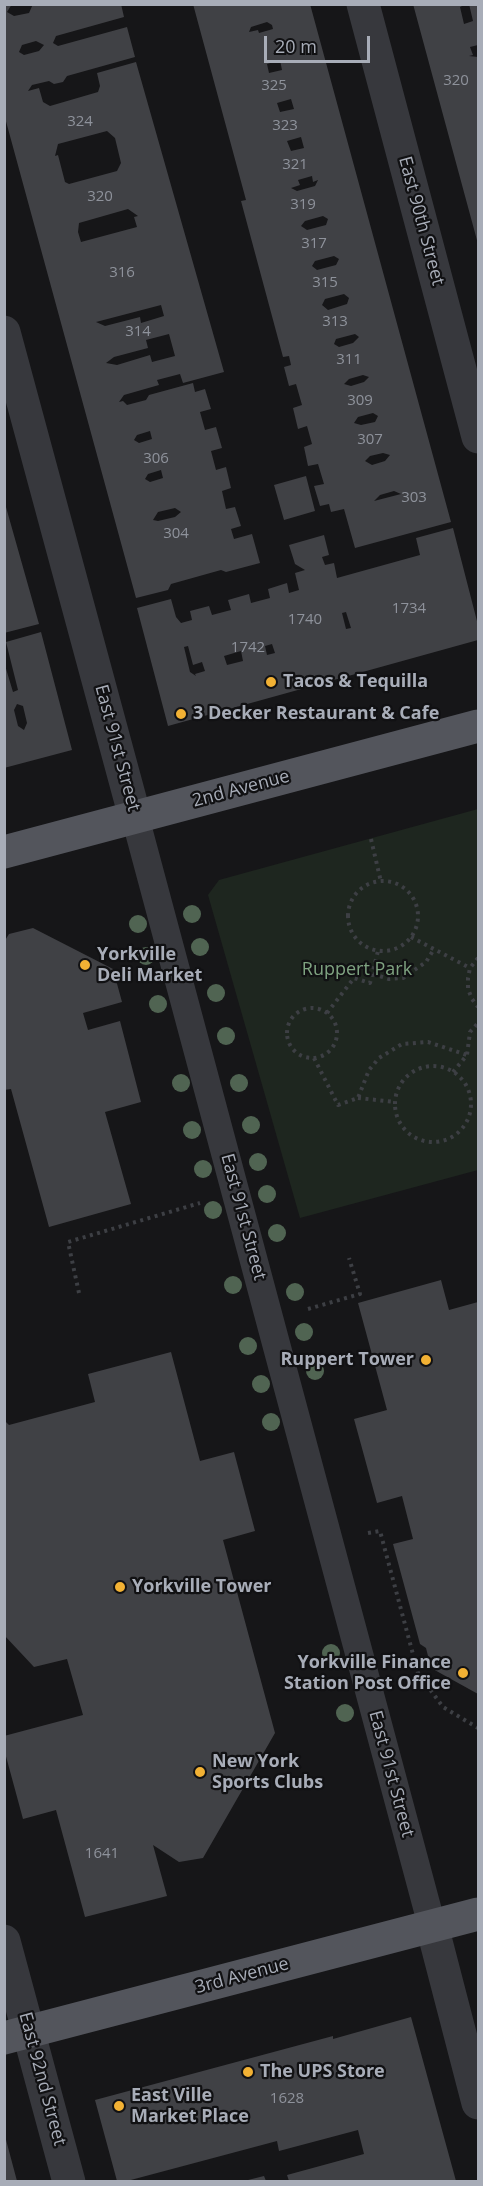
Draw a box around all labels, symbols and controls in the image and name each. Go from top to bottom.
scale bar [267,24,374,62]
text: 20 m [275,34,317,58]
house number: 320 [443,72,469,90]
house number: 325 [261,77,287,95]
house number: 324 [67,113,93,131]
house number: 323 [272,117,298,135]
street label: East 90th Street [393,154,449,288]
house number: 321 [282,156,308,174]
house number: 320 [87,188,113,206]
house number: 319 [290,196,316,214]
house number: 317 [301,235,327,253]
house number: 316 [109,264,135,282]
house number: 315 [312,274,338,292]
house number: 313 [322,313,348,331]
house number: 314 [125,323,151,341]
house number: 311 [336,351,362,369]
house number: 309 [347,392,373,410]
house number: 307 [357,431,383,449]
house number: 306 [143,450,169,468]
house number: 303 [401,489,427,507]
house number: 304 [163,525,189,543]
house number: 1734 [392,600,426,618]
house number: 1740 [288,611,322,629]
house number: 1742 [231,639,265,657]
place label: Tacos & Tequilla [283,671,428,693]
marker: Tacos & Tequilla [264,675,278,689]
street label: East 91st Street [90,682,144,814]
place label: 3 Decker Restaurant & Cafe [193,703,439,725]
marker: 3 Decker Restaurant & Cafe [174,707,188,721]
street label: 2nd Avenue [190,766,292,812]
place label: Yorkville Deli Market [97,944,202,986]
marker: Yorkville Deli Market [78,958,92,972]
park label: Ruppert Park [302,959,412,981]
street label: East 91st Street [216,1151,270,1283]
place label: Ruppert Tower [280,1349,414,1371]
marker: Ruppert Tower [419,1353,433,1367]
place label: Yorkville Tower [132,1576,272,1598]
marker: Yorkville Tower [113,1580,127,1594]
place label: Yorkville Finance Station Post Office [284,1652,451,1694]
marker: Yorkville Finance Station Post Office [456,1666,470,1680]
street label: East 91st Street [364,1708,418,1840]
place label: New York Sports Clubs [212,1751,323,1794]
marker: New York Sports Clubs [193,1765,207,1779]
house number: 1641 [85,1845,119,1863]
street label: 3rd Avenue [193,1953,291,1999]
street label: East 92nd Street [14,2010,70,2148]
place label: The UPS Store [260,2061,385,2083]
marker: The UPS Store [241,2065,255,2079]
place label: East Ville Market Place [131,2085,249,2128]
house number: 1628 [270,2090,304,2108]
marker: East Ville Market Place [112,2099,126,2113]

